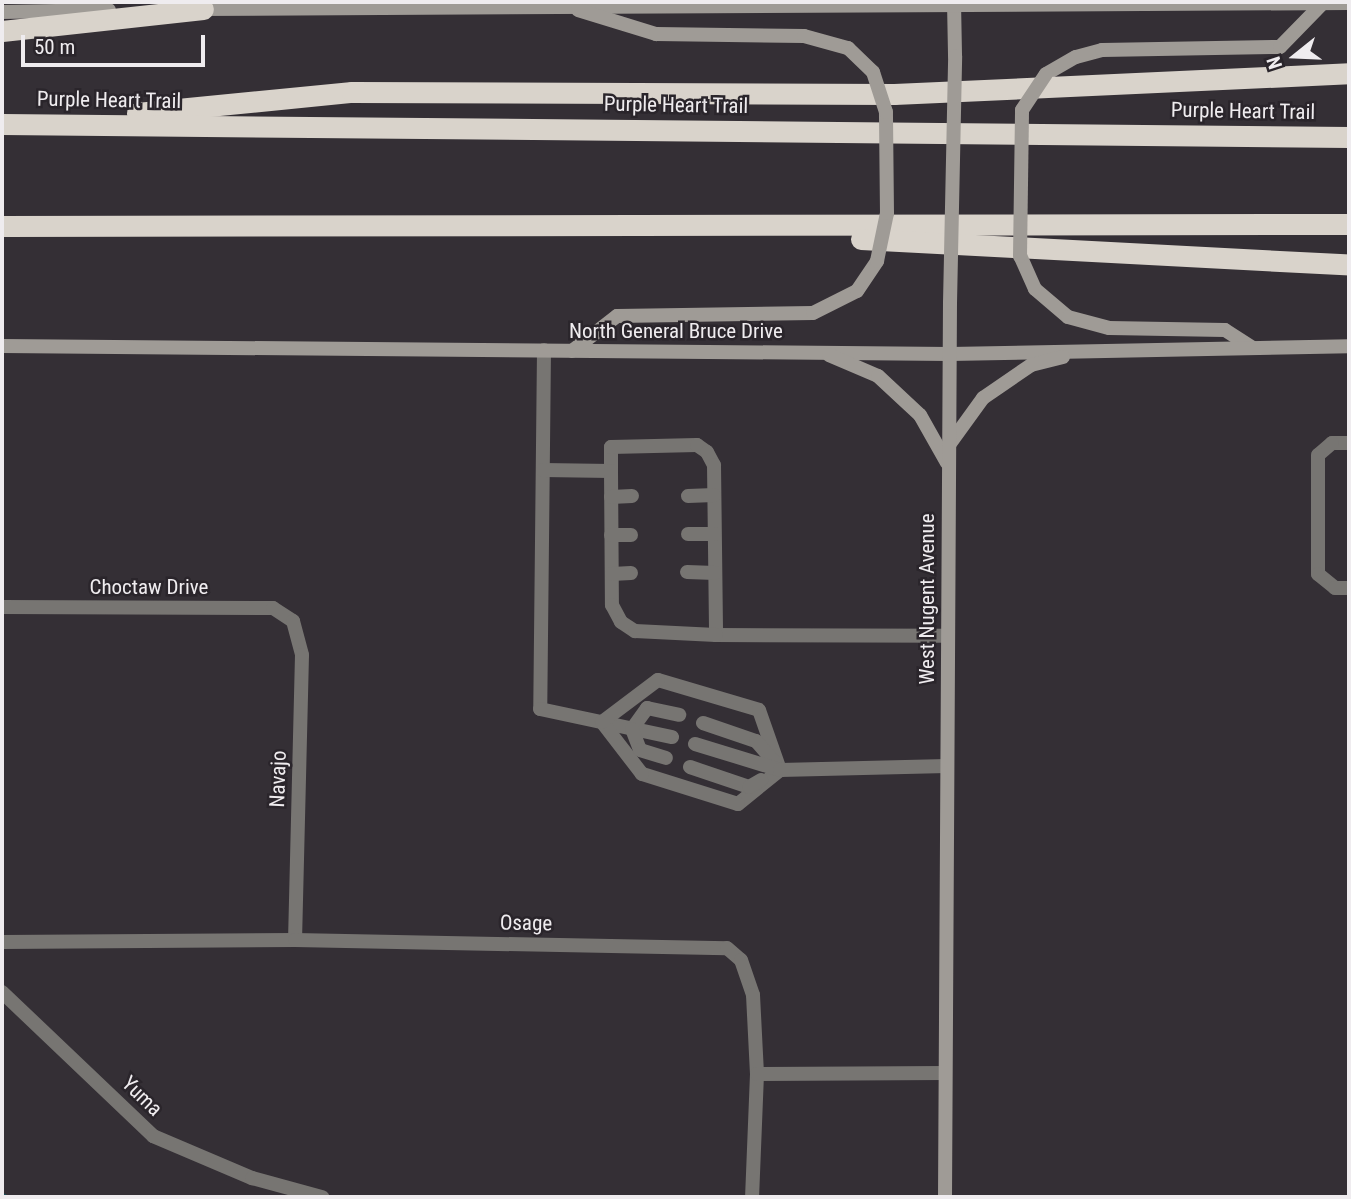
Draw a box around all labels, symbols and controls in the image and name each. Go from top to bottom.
scale bar [24,21,208,65]
north arrow [1260,21,1330,91]
text: 50 m [34,35,75,59]
text: N [1262,54,1287,72]
street label: Purple Heart Trail [36,86,182,114]
street label: Purple Heart Trail [603,91,749,119]
street label: Purple Heart Trail [1170,97,1316,125]
street label: North General Bruce Drive [569,318,783,344]
street label: West Nugent Avenue [914,513,940,685]
street label: Choctaw Drive [90,574,208,600]
street label: Navajo [264,750,292,808]
street label: Osage [500,910,552,936]
street label: Yuma [116,1071,168,1121]

